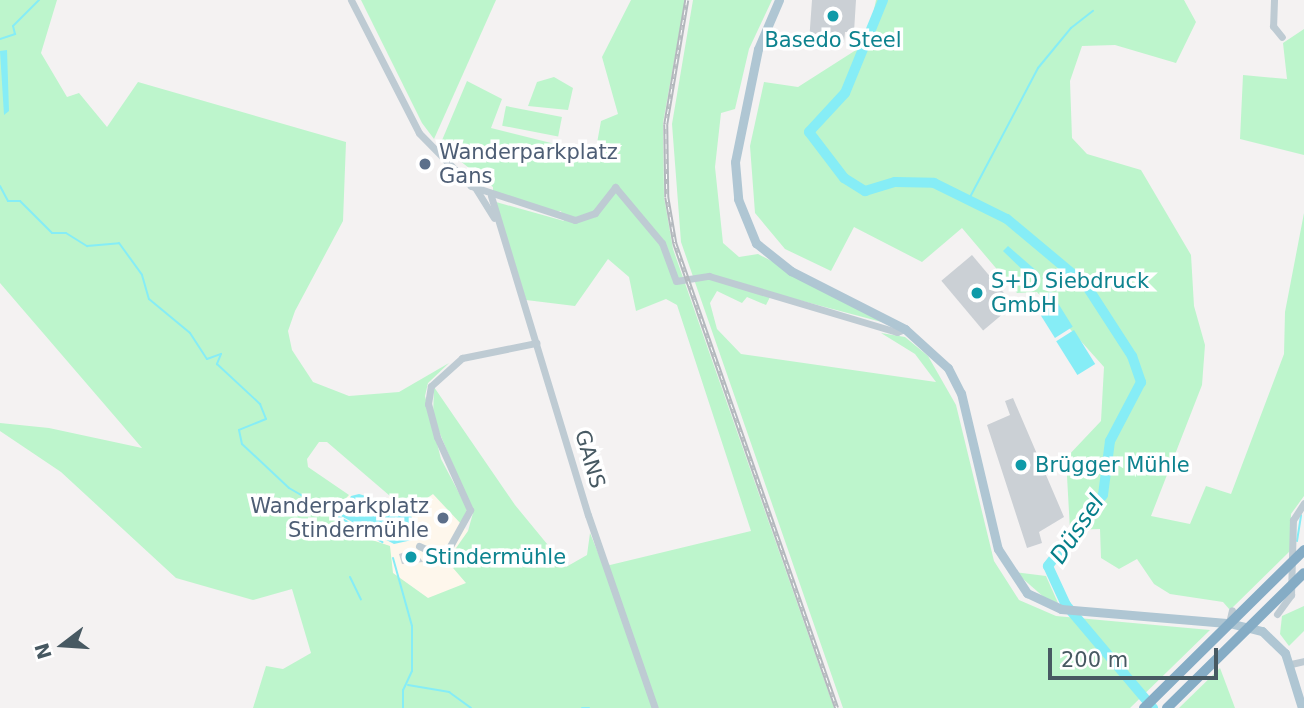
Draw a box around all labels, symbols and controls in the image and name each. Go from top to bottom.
marker: Basedo Steel [825,8,841,24]
place label: Basedo Steel [764,27,902,53]
place label: Wanderparkplatz Gans [439,139,618,189]
marker: Wanderparkplatz Gans [417,156,433,172]
place label: S+D Siebdruck GmbH [991,268,1149,318]
marker: S+D Siebdruck GmbH [969,285,985,301]
street label: GANS [570,427,610,491]
place label: Brügger Mühle [1035,452,1190,478]
marker: Brügger Mühle [1013,457,1029,473]
water label: Düssel [1044,489,1110,569]
place label: Wanderparkplatz Stindermühle [250,493,429,543]
marker: Wanderparkplatz Stindermühle [435,510,451,526]
place label: Stindermühle [425,544,566,570]
marker: Stindermühle [403,549,419,565]
north arrow [28,610,98,680]
scale bar [1052,634,1222,678]
text: N [30,640,56,662]
text: 200 m [1061,648,1128,672]

